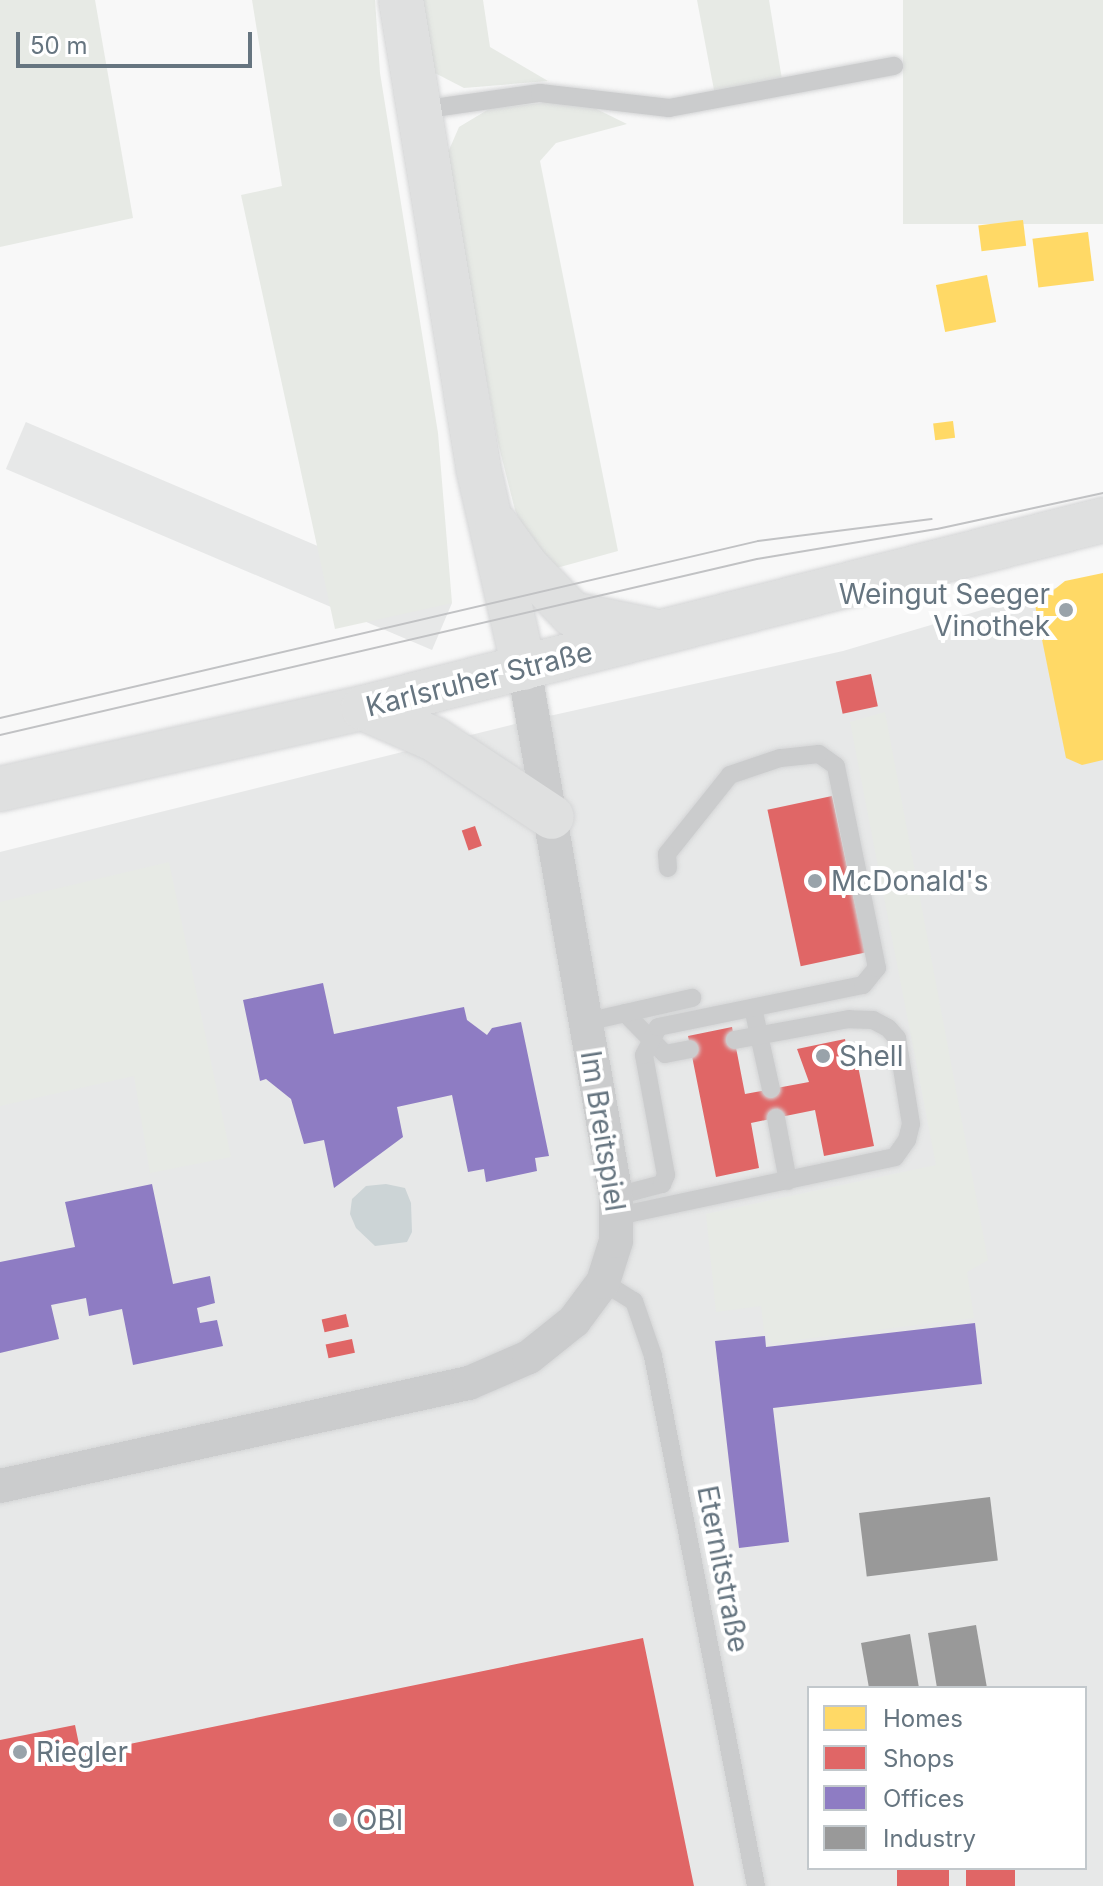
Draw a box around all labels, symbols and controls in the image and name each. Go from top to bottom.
scale bar [20,16,256,66]
text: 50 m [30,31,88,60]
place label: Weingut Seeger Vinothek [839,577,1050,643]
marker: Weingut Seeger Vinothek [1057,601,1075,619]
street label: Karlsruher Straße [362,635,596,723]
place label: McDonald's [831,864,989,898]
marker: McDonald's [806,872,824,890]
place label: Shell [839,1039,903,1073]
marker: Shell [814,1047,832,1065]
street label: Im Breitspiel [574,1048,632,1214]
street label: Eternitstraße [690,1483,756,1655]
legend [807,1686,1087,1870]
text: Homes [883,1704,963,1733]
place label: Riegler [36,1735,128,1769]
marker: Riegler [11,1743,29,1761]
text: Shops [883,1744,954,1773]
text: Offices [883,1784,964,1813]
place label: OBI [356,1803,403,1837]
marker: OBI [331,1811,349,1829]
text: Industry [883,1824,976,1853]

